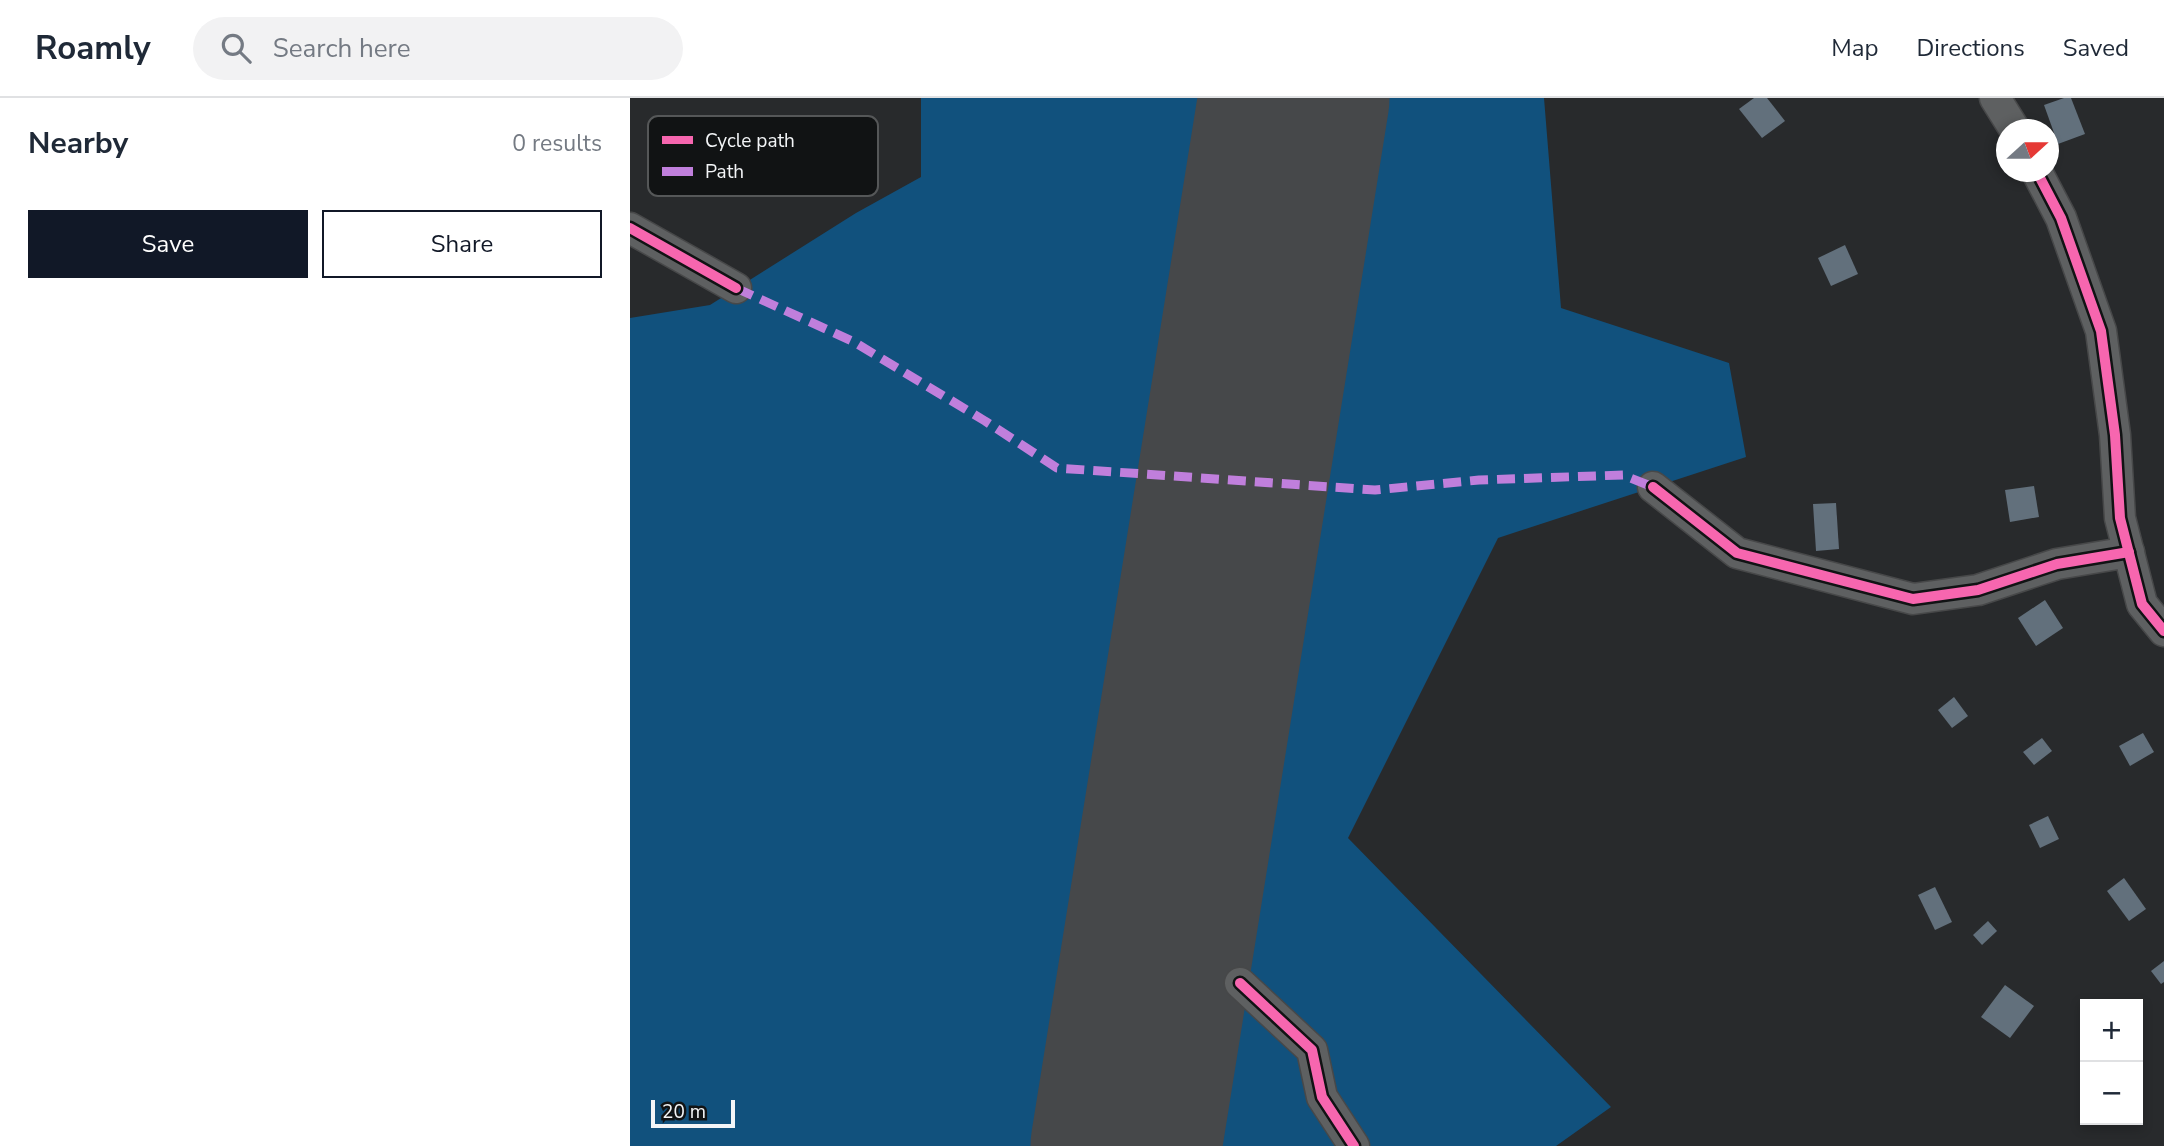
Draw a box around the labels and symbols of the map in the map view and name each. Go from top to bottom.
legend [648,116,878,196]
north arrow [1996,119,2059,182]
text: Cycle path [705,128,795,154]
text: Path [705,159,744,185]
scale bar [651,1097,735,1129]

